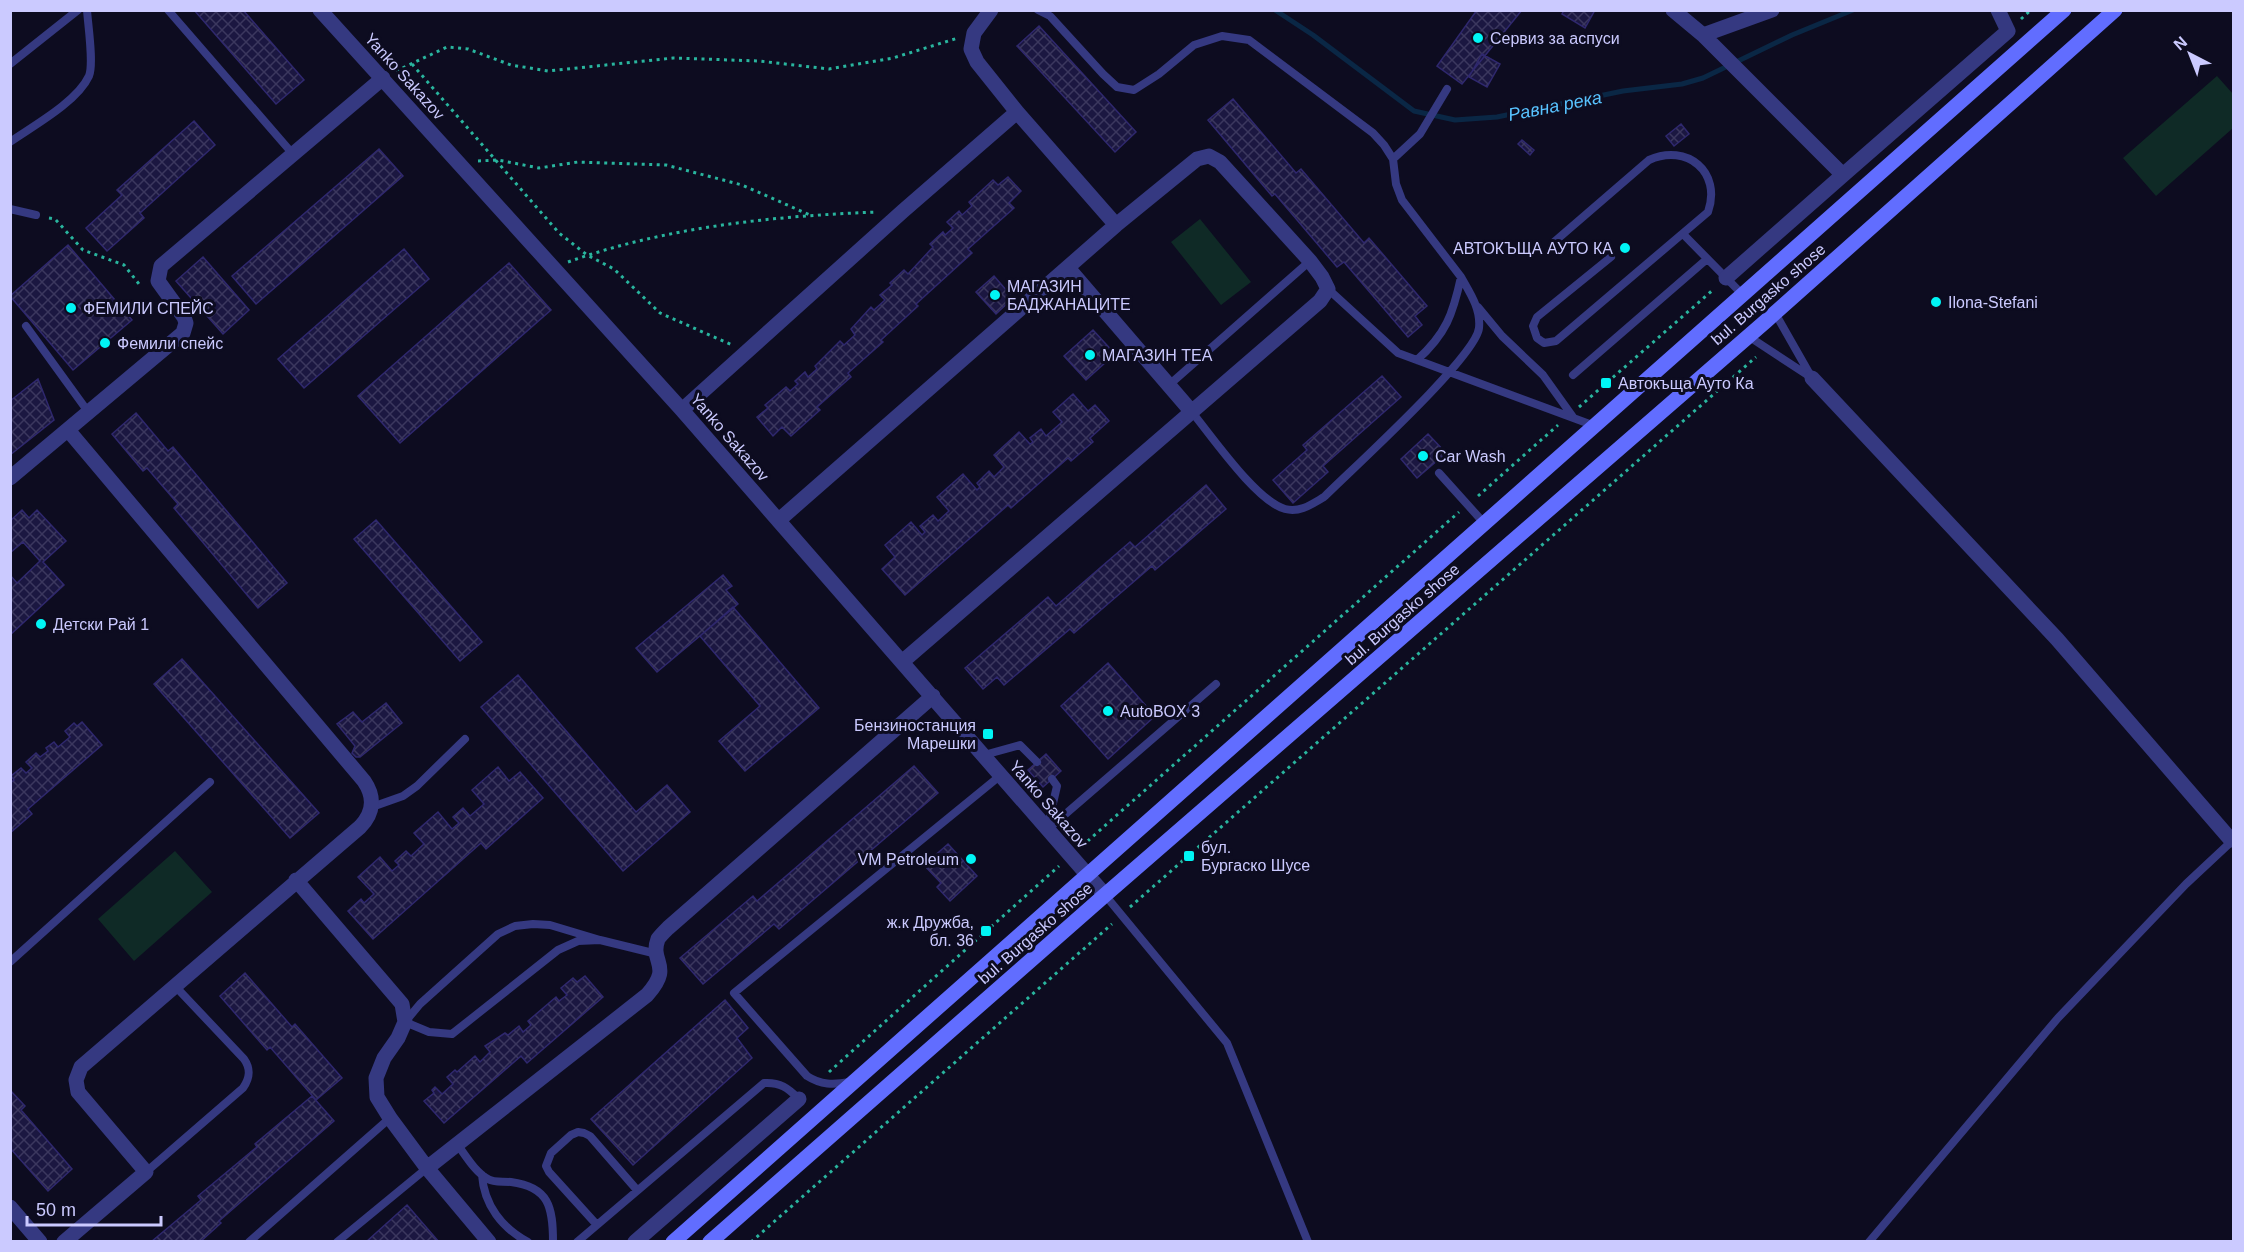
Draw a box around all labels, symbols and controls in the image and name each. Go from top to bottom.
north arrow [2160,24,2220,84]
street label: Yanko Sakazov [362,30,448,123]
place label: Сервиз за аспуси [1490,30,1620,47]
marker: Сервиз за аспуси [1471,31,1485,45]
text: N [2170,33,2190,53]
water label: Равна река [1507,87,1603,125]
place label: АВТОКЪЩА АУТО КА [1453,240,1613,257]
street label: bul. Burgasko shose [1708,240,1829,348]
marker: АВТОКЪЩА АУТО КА [1618,241,1632,255]
place label: МАГАЗИН БАДЖАНАЦИТЕ [1007,278,1131,313]
marker: МАГАЗИН БАДЖАНАЦИТЕ [988,288,1002,302]
place label: Ilona-Stefani [1948,294,2038,311]
marker: Ilona-Stefani [1929,295,1943,309]
place label: ФЕМИЛИ СПЕЙС [83,299,214,317]
marker: ФЕМИЛИ СПЕЙС [64,301,78,315]
place label: Фемили спейс [117,335,223,352]
marker: Фемили спейс [98,336,112,350]
place label: МАГАЗИН ТЕА [1102,347,1213,364]
marker: МАГАЗИН ТЕА [1083,348,1097,362]
place label: Автокъща Ауто Ка [1618,375,1754,392]
marker: Автокъща Ауто Ка [1599,376,1613,390]
street label: Yanko Sakazov [687,390,772,484]
place label: Car Wash [1435,448,1506,465]
marker: Car Wash [1416,449,1430,463]
street label: bul. Burgasko shose [1342,560,1463,668]
place label: Детски Рай 1 [53,616,149,633]
marker: Детски Рай 1 [34,617,48,631]
place label: AutoBOX 3 [1120,703,1200,720]
marker: AutoBOX 3 [1101,704,1115,718]
place label: Бензиностанция Марешки [854,717,976,752]
marker: Бензиностанция Марешки [981,727,995,741]
street label: Yanko Sakazov [1006,757,1091,851]
place label: бул. Бургаско Шусе [1201,839,1310,874]
marker: бул. Бургаско Шусе [1182,849,1196,863]
place label: VM Petroleum [858,851,959,868]
marker: VM Petroleum [964,852,978,866]
street label: bul. Burgasko shose [975,879,1096,987]
place label: ж.к Дружба, бл. 36 [887,914,974,949]
marker: ж.к Дружба, бл. 36 [979,924,993,938]
scale bar [27,1189,160,1227]
text: 50 m [36,1200,76,1220]

